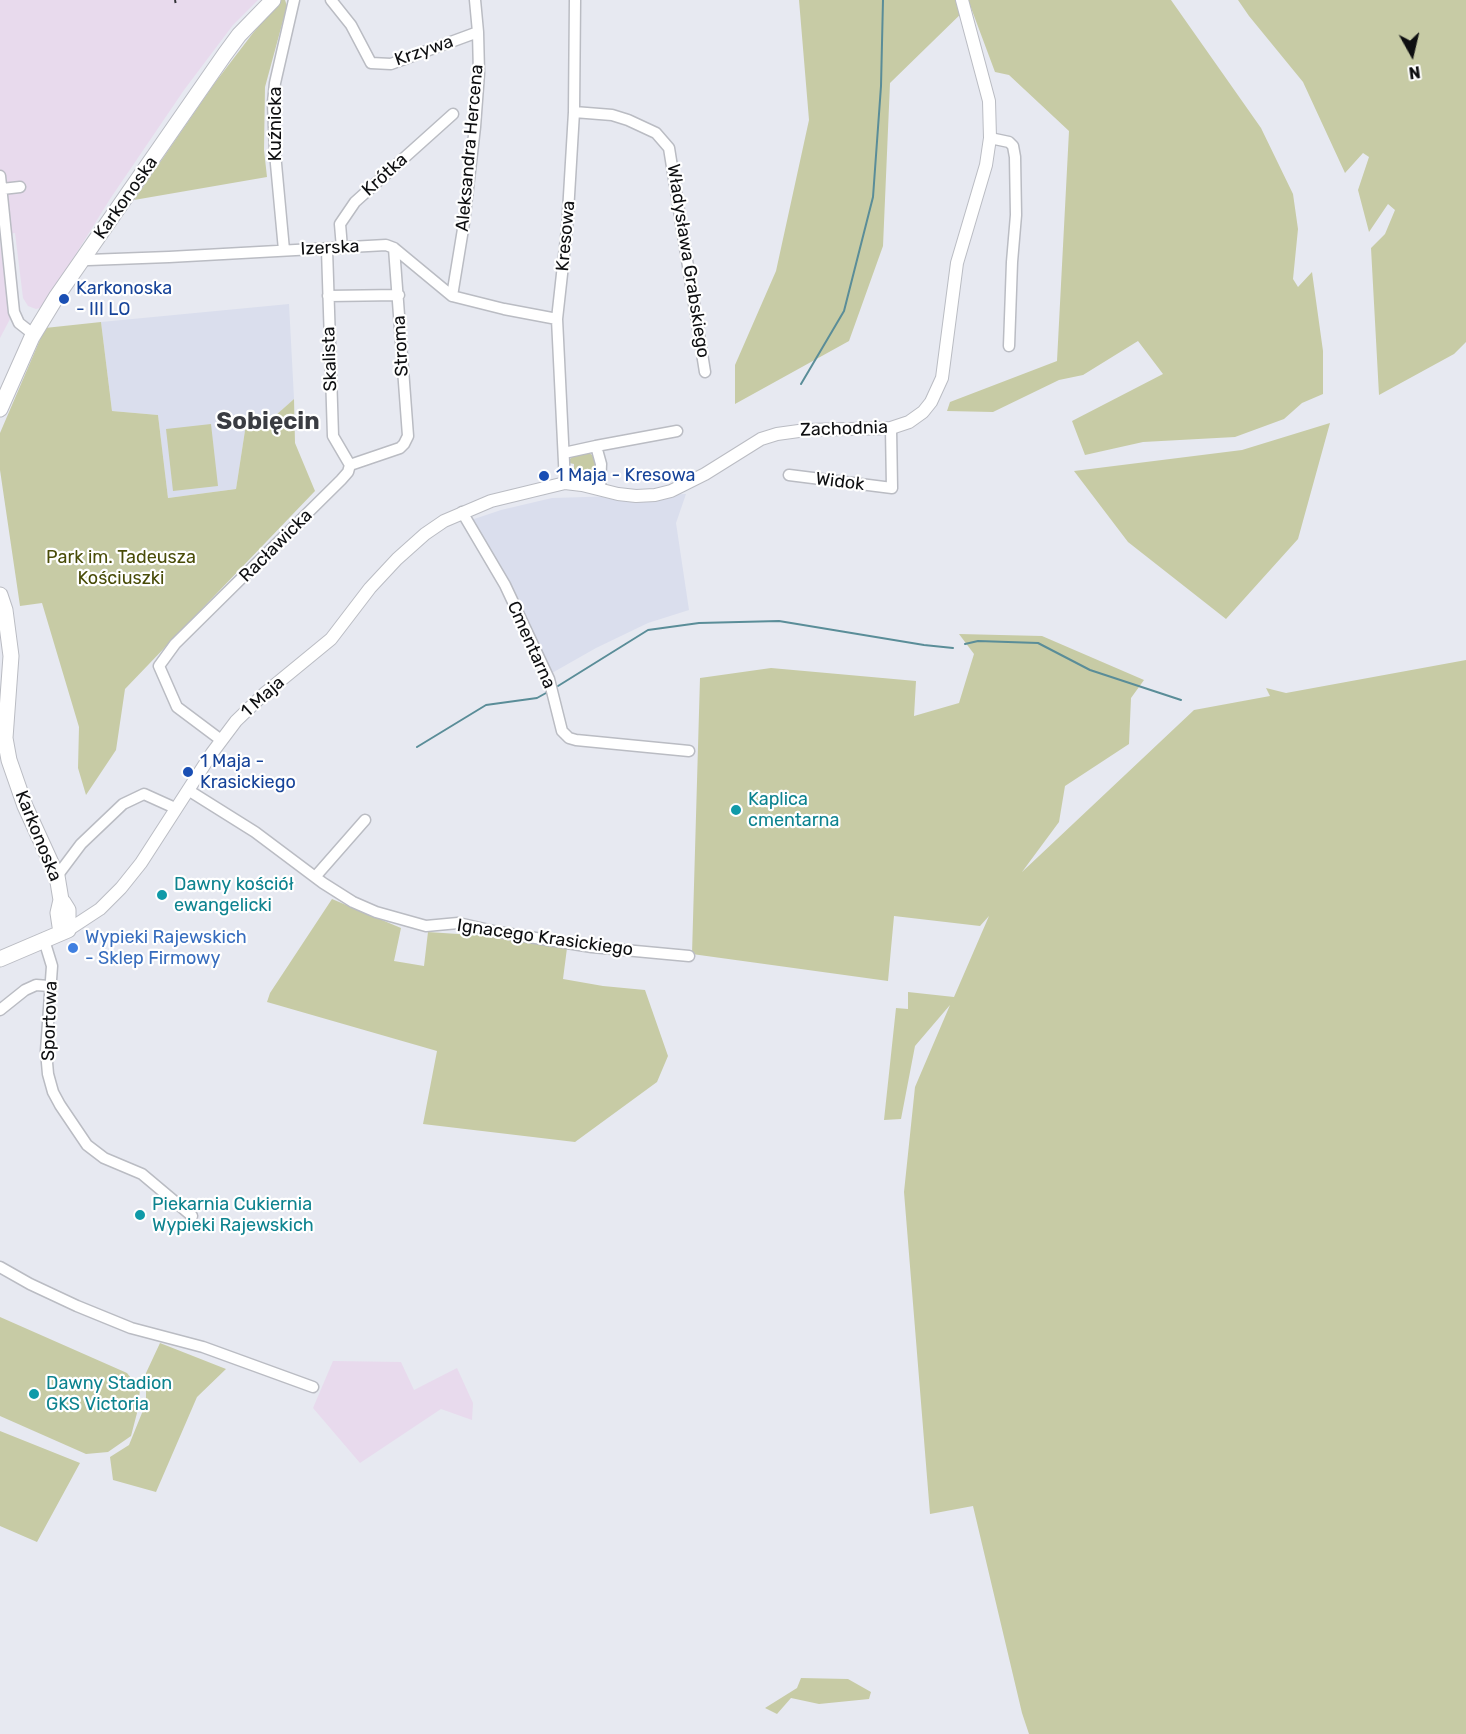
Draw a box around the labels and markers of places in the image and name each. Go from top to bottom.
place label: Karkonoska - III LO [76,278,172,320]
marker: Karkonoska - III LO [57,292,71,306]
place label: 1 Maja - Kresowa [556,465,695,487]
marker: 1 Maja - Kresowa [537,469,551,483]
place label: 1 Maja - Krasickiego [200,751,296,794]
marker: 1 Maja - Krasickiego [181,765,195,779]
place label: Kaplica cmentarna [748,789,839,832]
marker: Kaplica cmentarna [729,803,743,817]
place label: Dawny kościół ewangelicki [174,874,294,916]
marker: Dawny kościół ewangelicki [155,888,169,902]
place label: Wypieki Rajewskich - Sklep Firmowy [85,927,247,970]
marker: Wypieki Rajewskich - Sklep Firmowy [66,941,80,955]
place label: Piekarnia Cukiernia Wypieki Rajewskich [152,1194,314,1236]
marker: Piekarnia Cukiernia Wypieki Rajewskich [133,1208,147,1222]
place label: Dawny Stadion GKS Victoria [46,1373,172,1416]
marker: Dawny Stadion GKS Victoria [27,1387,41,1401]

